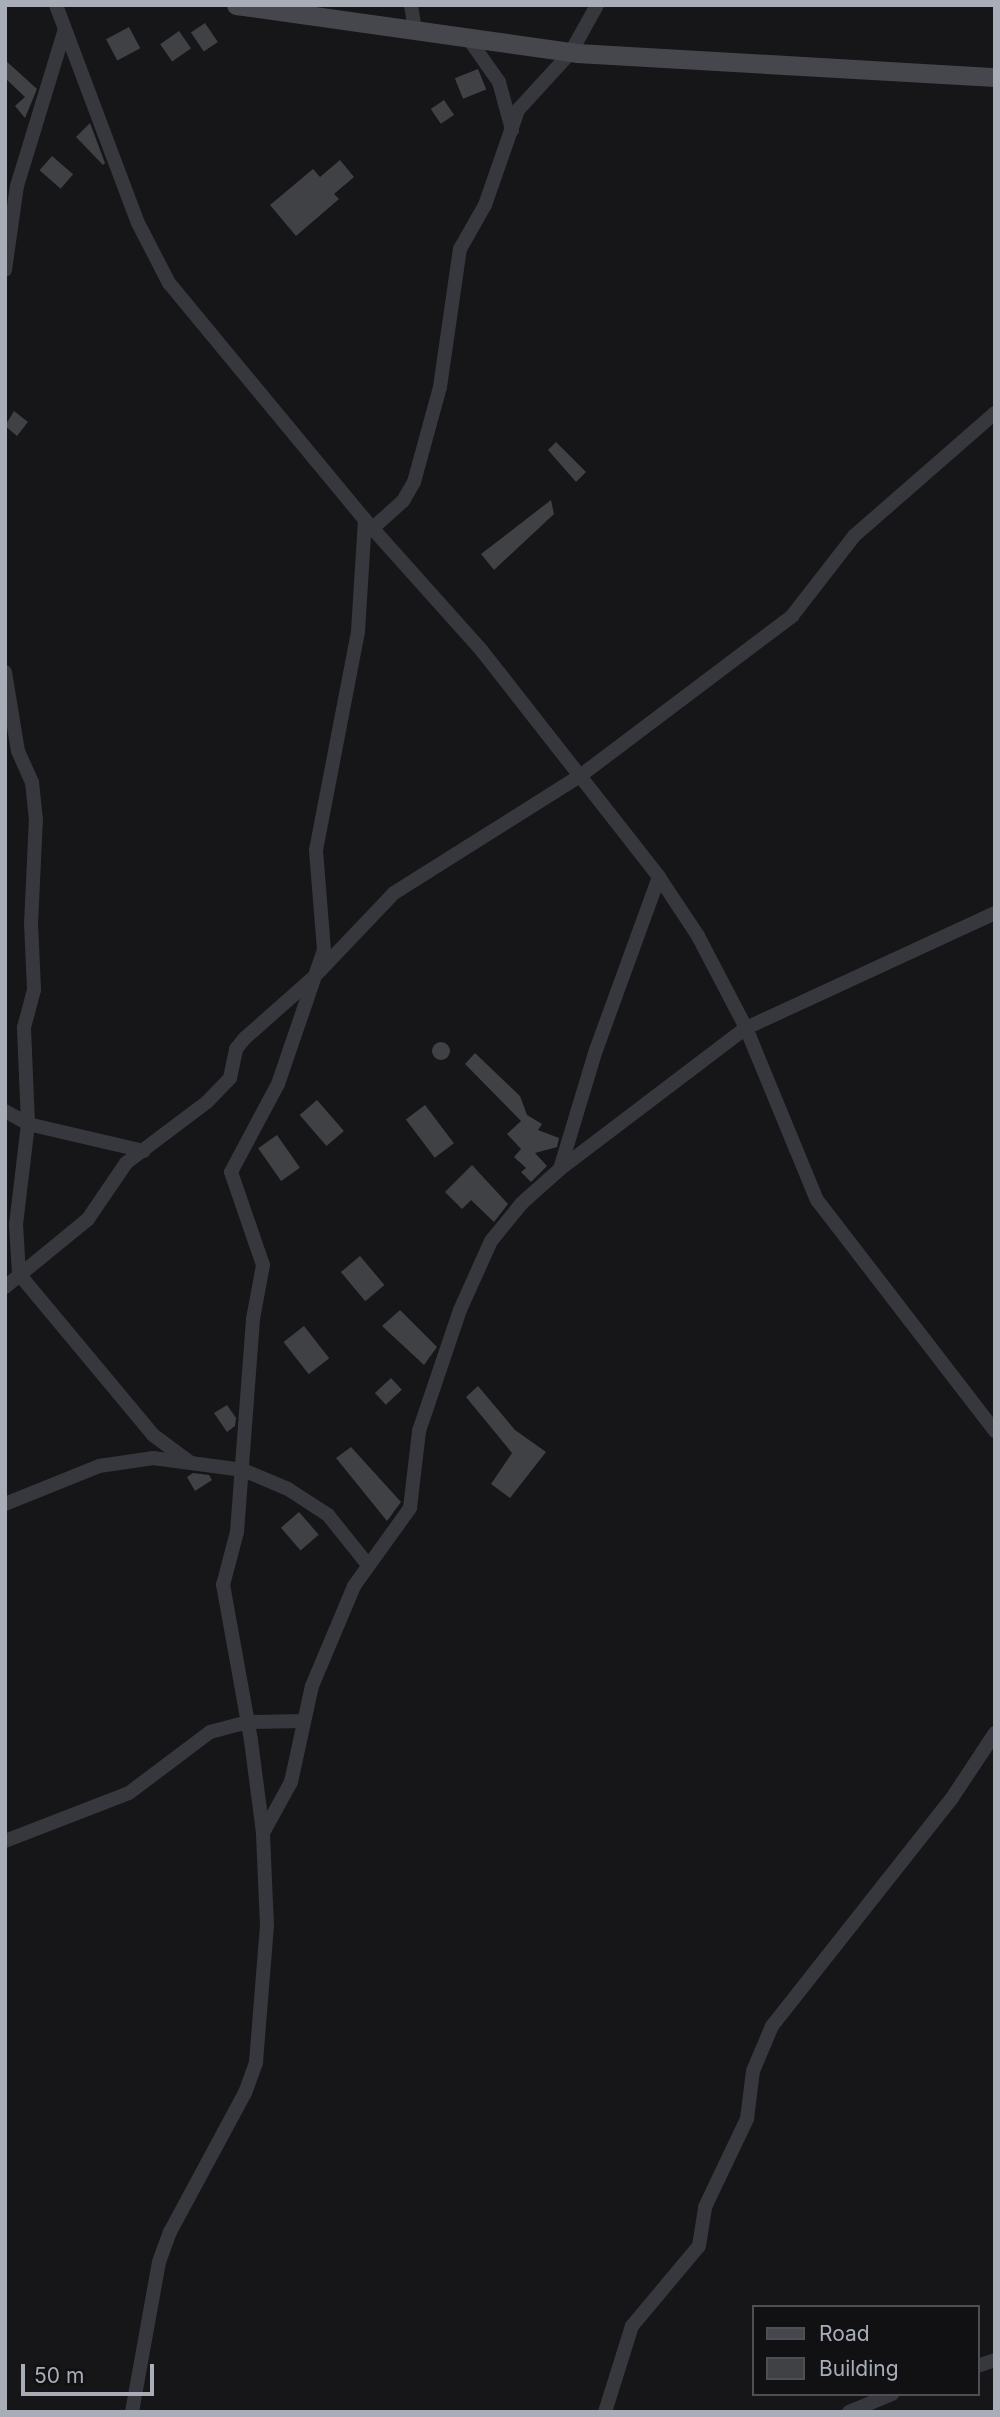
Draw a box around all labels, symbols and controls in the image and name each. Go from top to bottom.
legend [752,2305,979,2396]
text: Road [819,2321,870,2346]
scale bar [24,2350,158,2394]
text: Building [819,2356,899,2381]
text: 50 m [34,2363,84,2388]

